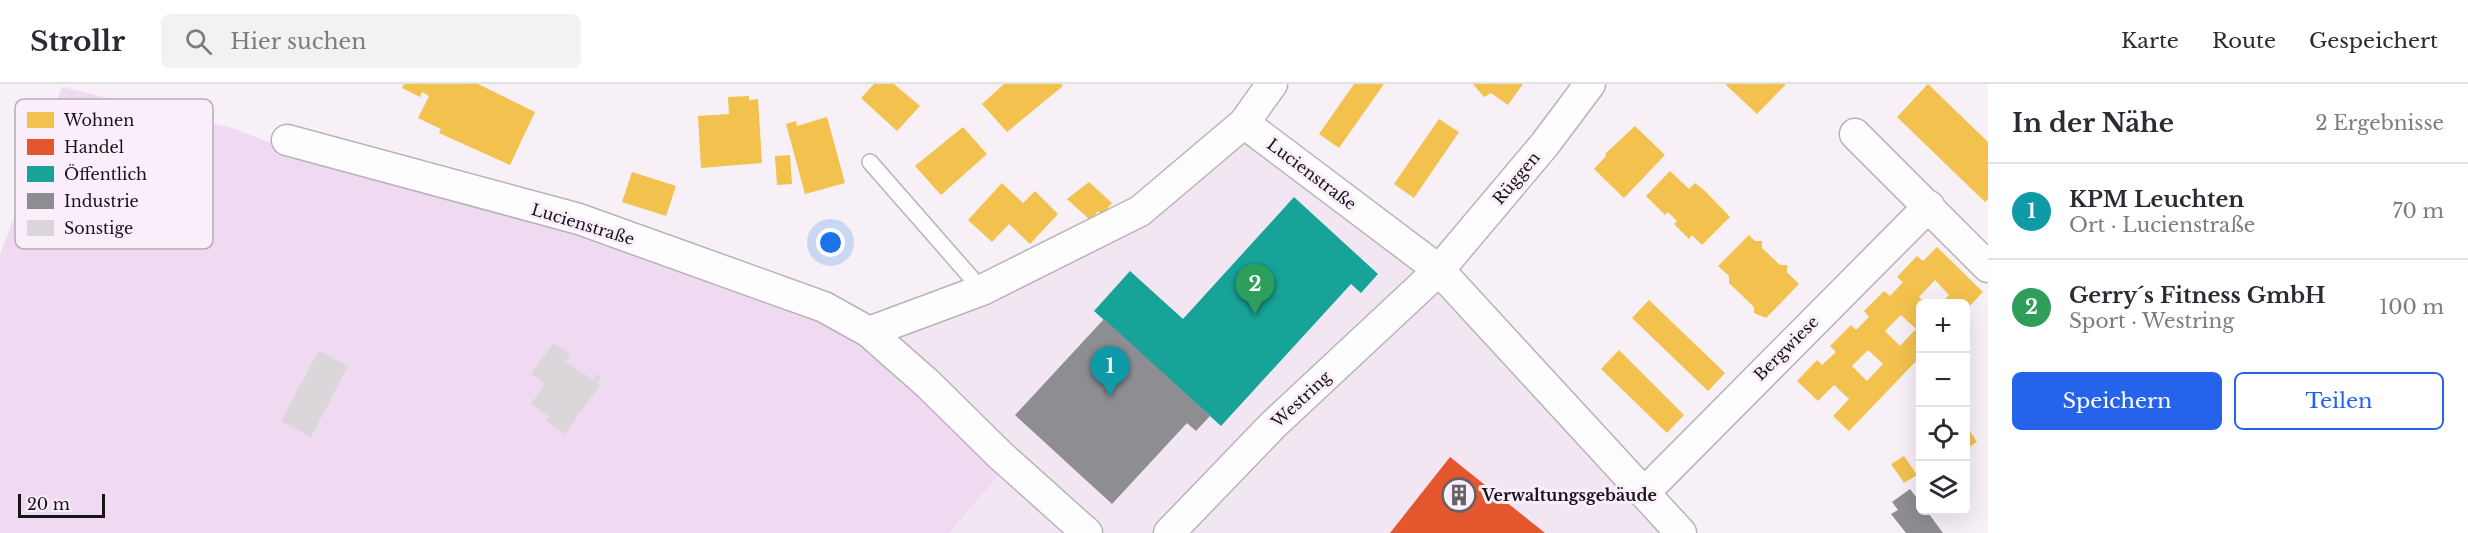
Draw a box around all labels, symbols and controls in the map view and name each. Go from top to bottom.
search box [161,14,581,68]
text: Strollr [30,24,125,59]
icon: search [182,25,215,58]
text: Hier suchen [230,28,366,55]
text: Karte [2121,28,2179,54]
text: Route [2212,28,2276,54]
text: Gespeichert [2309,28,2438,54]
legend [15,99,213,249]
text: In der Nähe [2012,107,2174,139]
text: Wohnen [63,110,134,130]
text: 2 Ergebnisse [2315,111,2444,135]
street label: Lucienstraße [1263,134,1361,214]
text: Handel [64,137,124,157]
street label: Rüggen [1488,148,1544,208]
text: Öffentlich [64,164,147,184]
text: KPM Leuchten [2069,186,2244,213]
text: Industrie [64,191,139,211]
street label: Lucienstraße [529,199,637,249]
text: 1 [2027,199,2036,223]
text: 70 m [2392,199,2444,223]
text: Ort · Lucienstraße [2069,213,2255,237]
text: Sonstige [64,218,133,238]
your location [816,228,845,257]
pin: 2 [1236,264,1274,314]
text: Gerry´s Fitness GmbH [2069,282,2325,309]
text: 2 [2025,295,2038,319]
text: 100 m [2379,295,2444,319]
map controls [1916,299,1970,515]
button: + [1916,299,1970,353]
text: Sport · Westring [2069,309,2234,333]
street label: Bergwiese [1749,311,1823,385]
pin: 1 [1090,346,1130,396]
button: − [1916,353,1970,407]
street label: Westring [1266,366,1335,432]
button: Speichern [2012,372,2222,430]
button: Teilen [2234,372,2444,430]
button: locate [1916,407,1970,461]
button: layers [1916,461,1970,515]
building icon: Verwaltungsgebäude [1441,477,1477,513]
place label: Verwaltungsgebäude [1481,485,1657,505]
scale bar [18,491,105,518]
text: 20 m [27,494,70,514]

